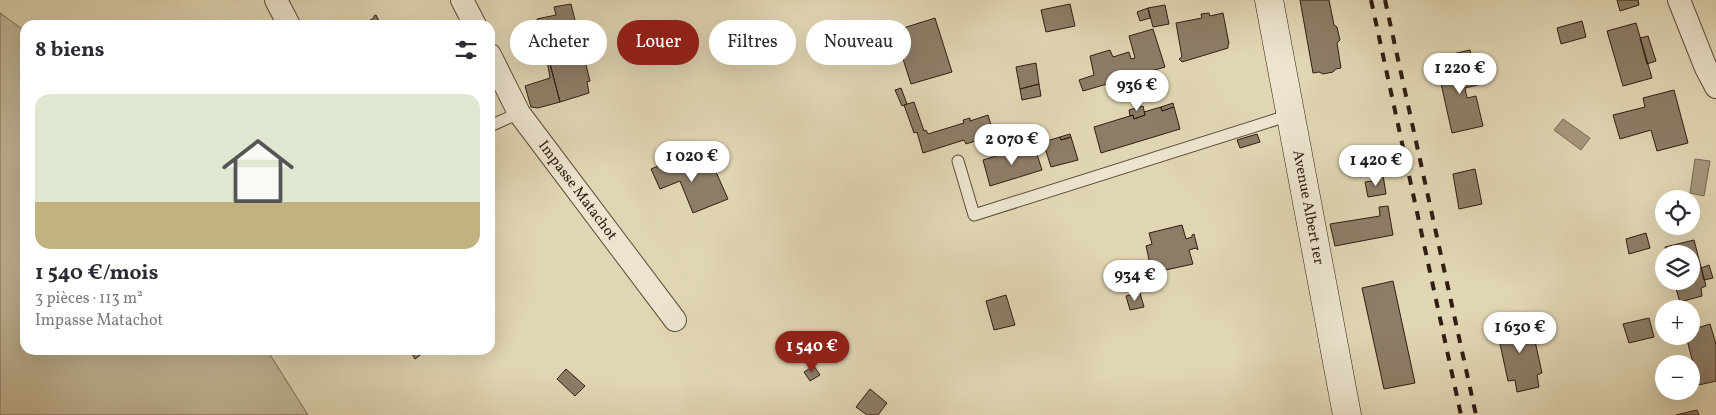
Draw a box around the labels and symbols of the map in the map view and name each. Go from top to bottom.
pin: 1 220 € [1414,52,1506,95]
pin: 936 € [1102,70,1172,112]
pin: 2 070 € [966,124,1058,166]
street label: Impasse Matachot [533,136,622,245]
pin: 1 020 € [646,140,738,183]
pin: 1 420 € [1330,144,1422,187]
street label: Avenue Albert 1er [1287,148,1329,267]
pin: 934 € [1100,260,1170,302]
pin: 1 630 € [1474,312,1566,354]
pin: 1 540 € [766,330,858,373]

